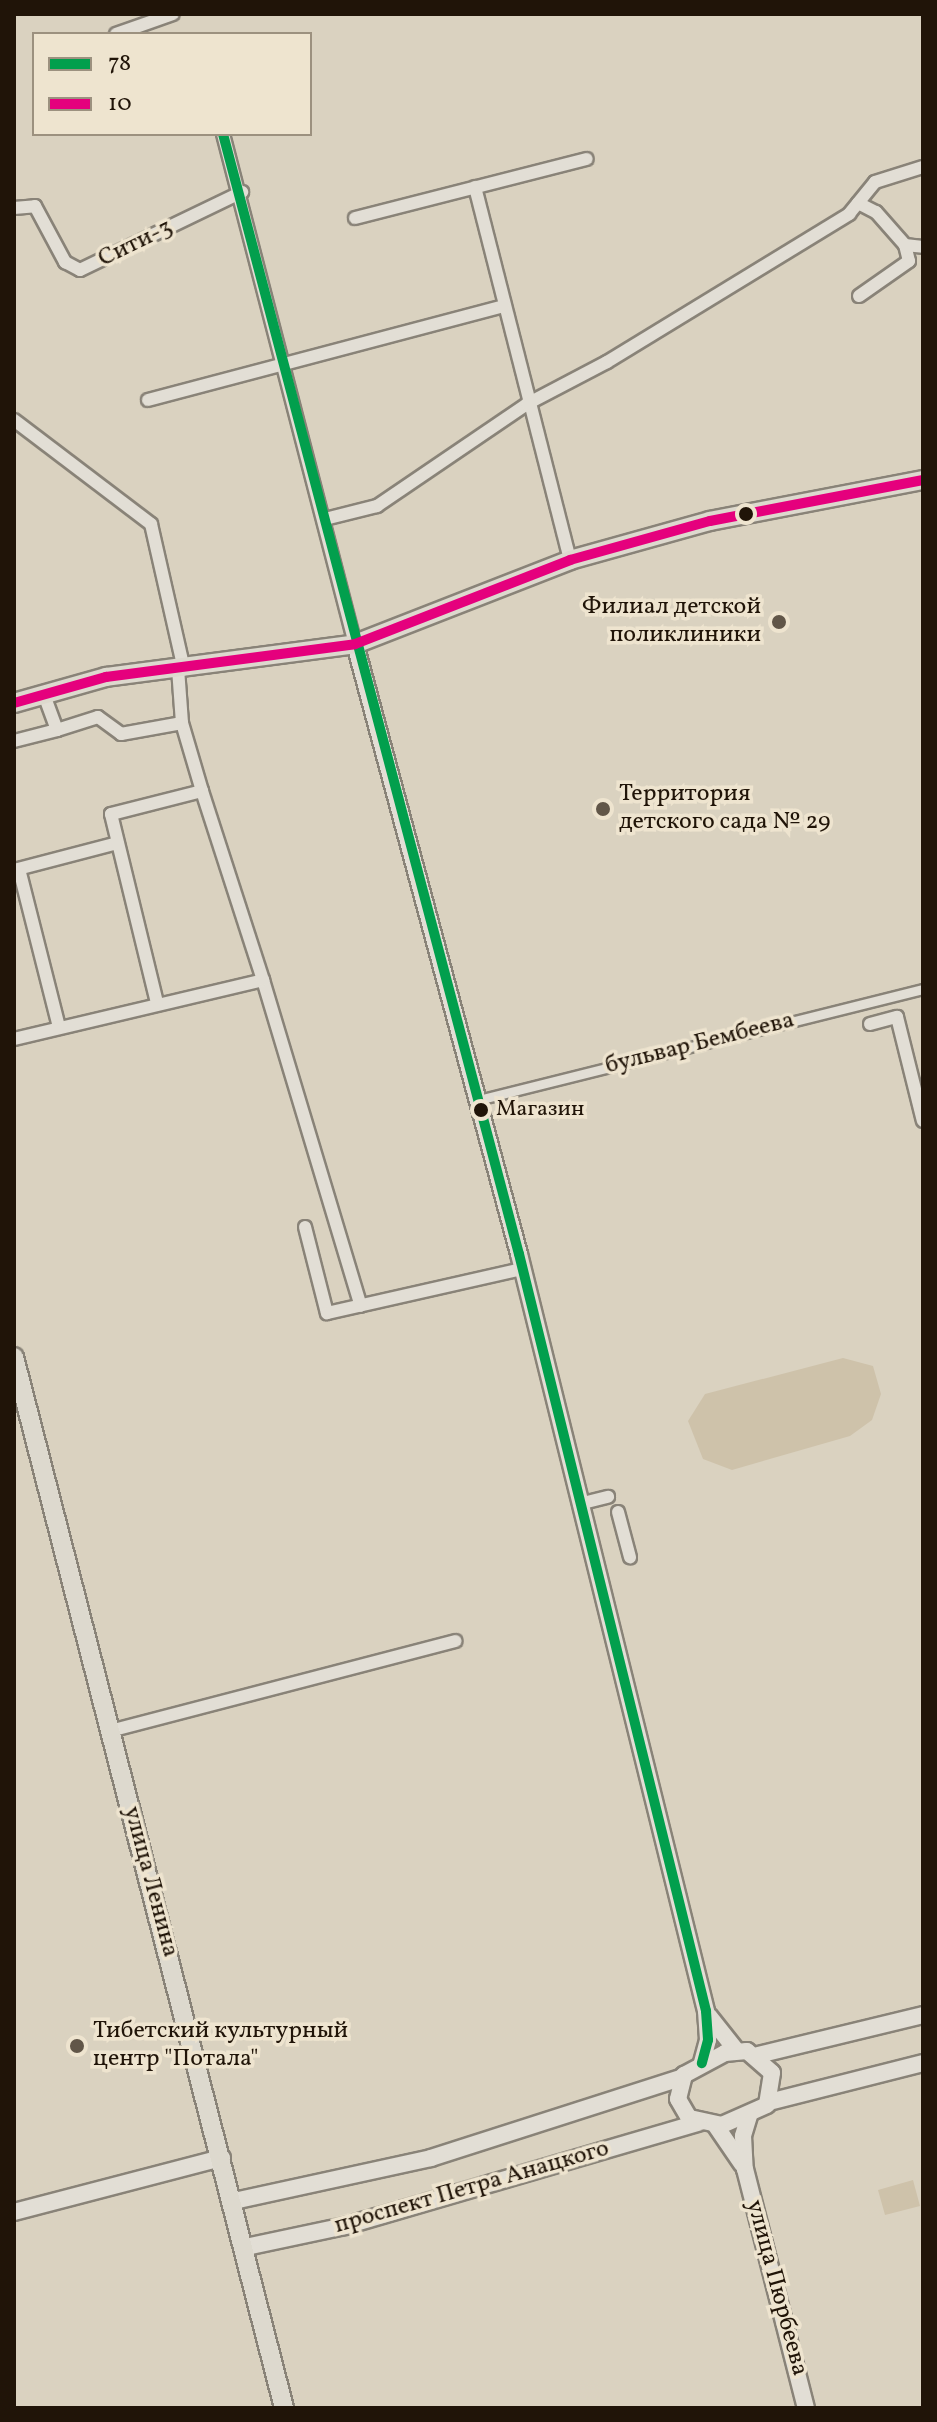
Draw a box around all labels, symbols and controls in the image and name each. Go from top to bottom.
legend [32,32,312,136]
text: 78 [108,47,131,81]
text: 10 [108,87,132,121]
street label: Сити-3 [94,214,178,274]
unlabelled marker [738,506,754,522]
place label: Филиал детской поликлиники [582,594,761,650]
marker: Филиал детской поликлиники [768,611,790,633]
place label: Территория детского сада № 29 [619,781,831,837]
marker: Территория детского сада № 29 [594,800,612,818]
street label: бульвар Бембеева [603,1007,797,1081]
place label: Магазин [496,1097,584,1123]
marker: Магазин [473,1102,489,1118]
street label: улица Ленина [116,1803,184,1961]
place label: Тибетский культурный центр "Потала" [93,2018,348,2074]
marker: Тибетский культурный центр "Потала" [68,2037,86,2055]
street label: проспект Петра Анацкого [331,2135,613,2241]
street label: улица Пюрбеева [739,2197,813,2379]

